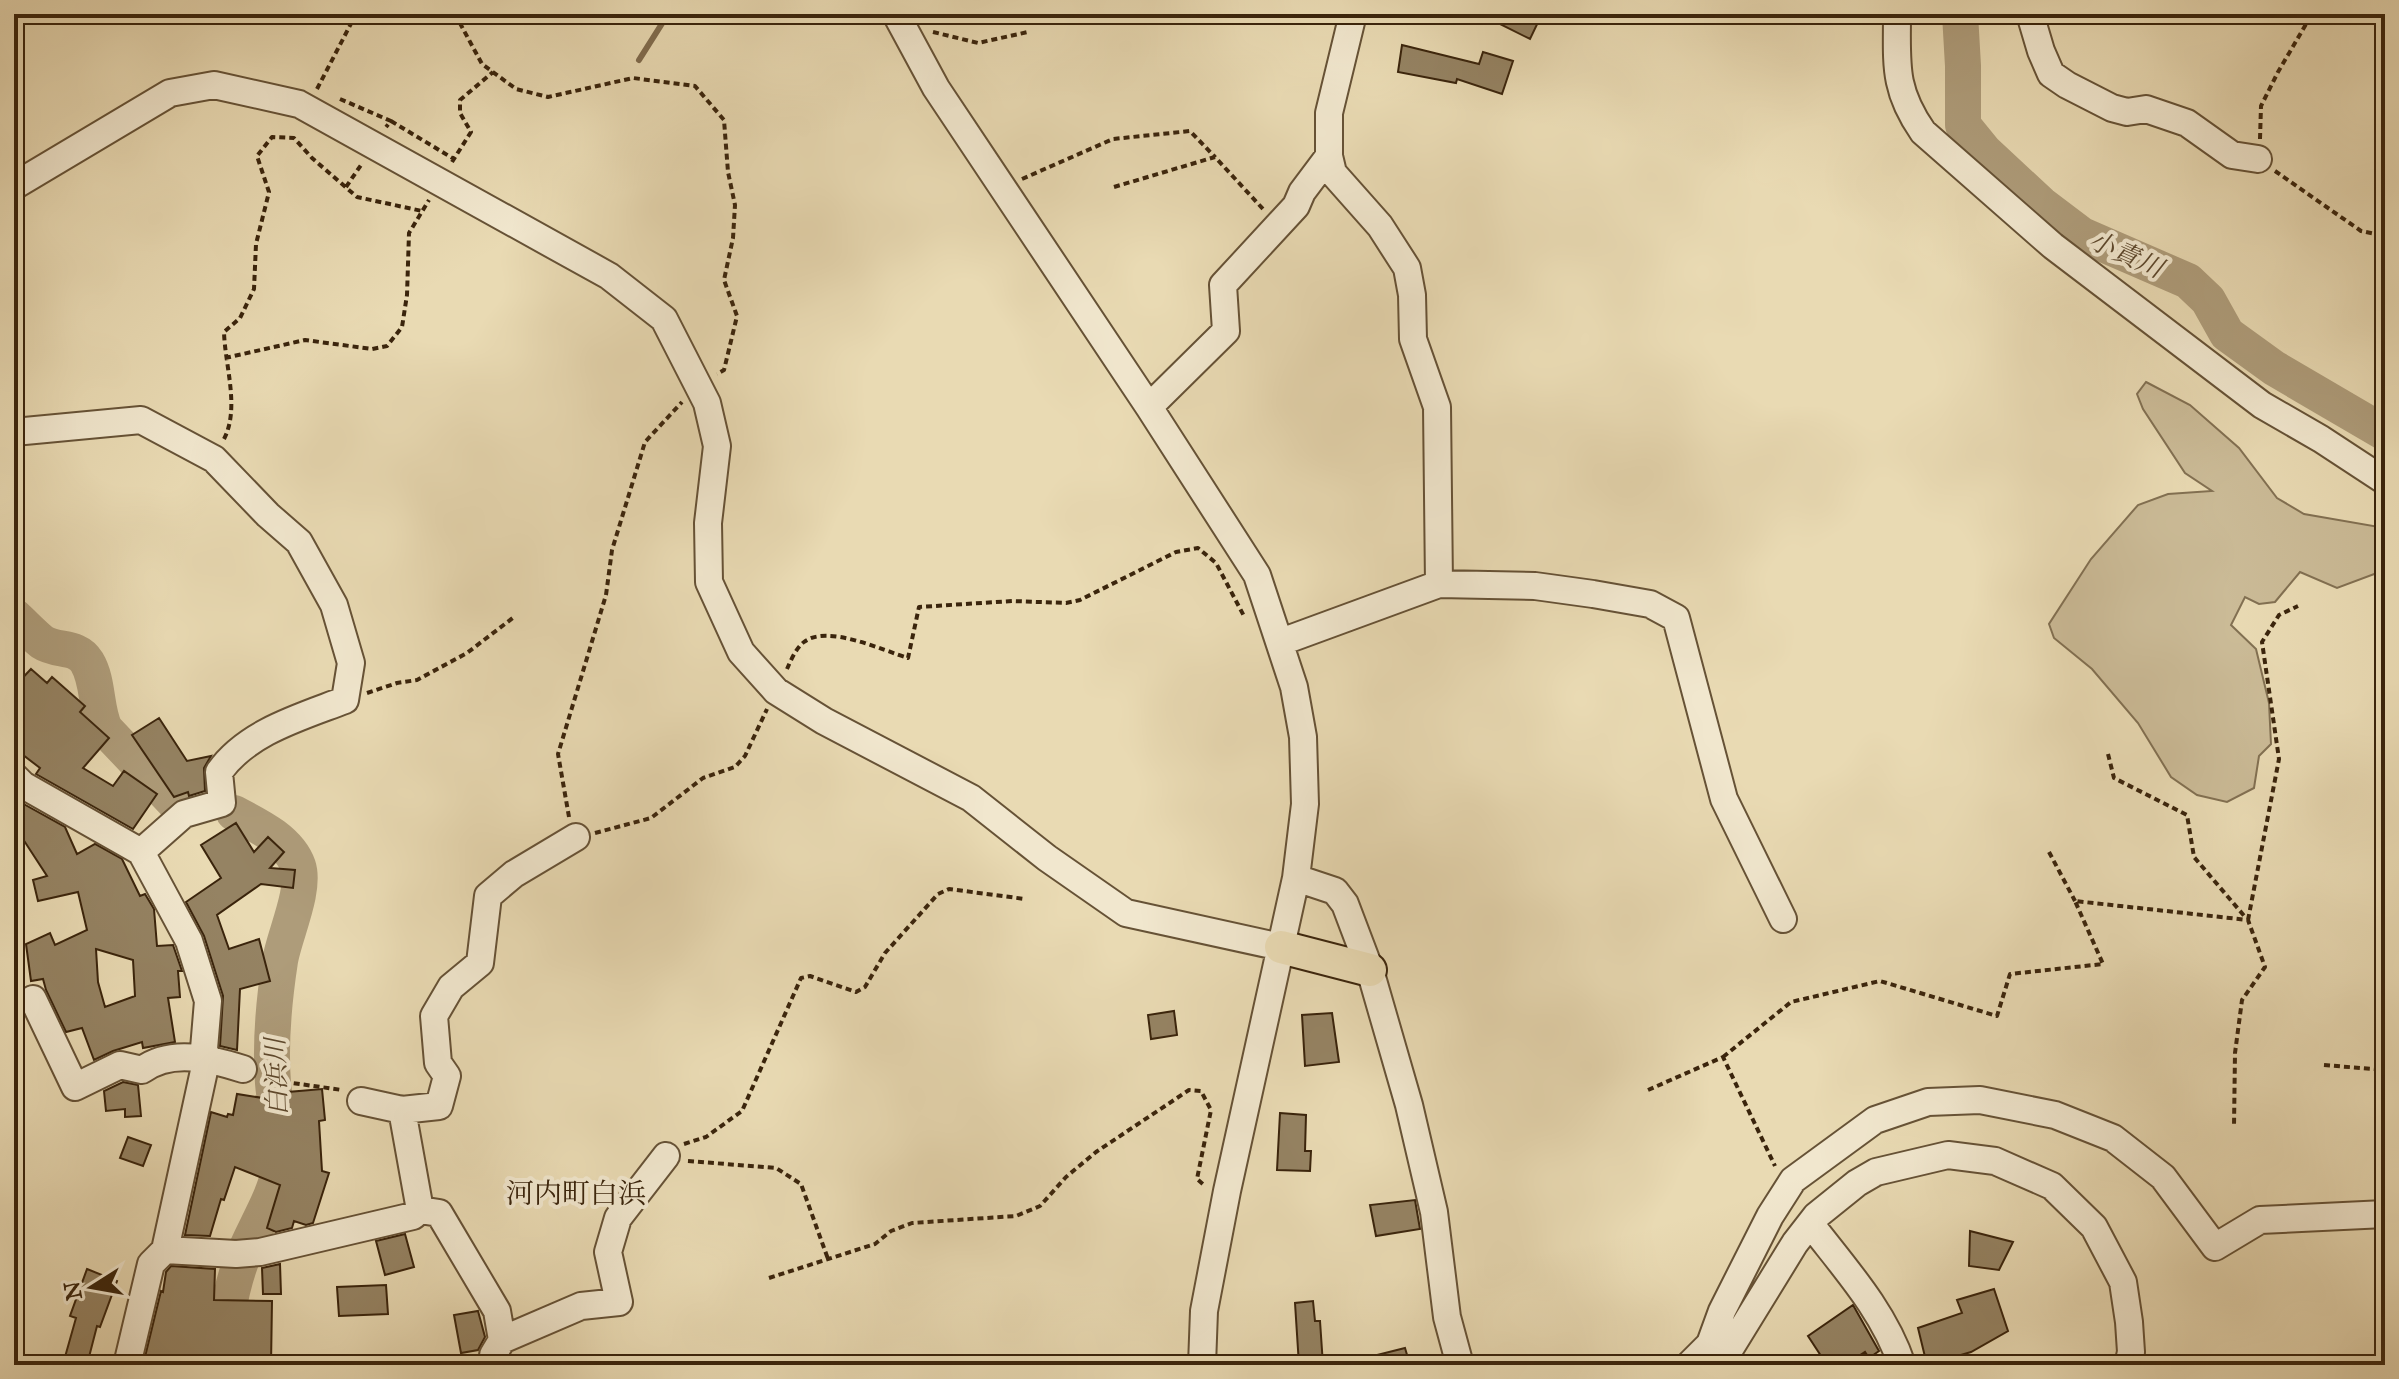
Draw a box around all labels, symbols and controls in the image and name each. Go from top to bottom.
water label: 小責川 [2084,224,2171,286]
water label: 白浜川 [259,1034,293,1117]
district label: 河内町白浜 [506,1176,646,1211]
north arrow [52,1247,132,1327]
text: N [58,1279,88,1302]

